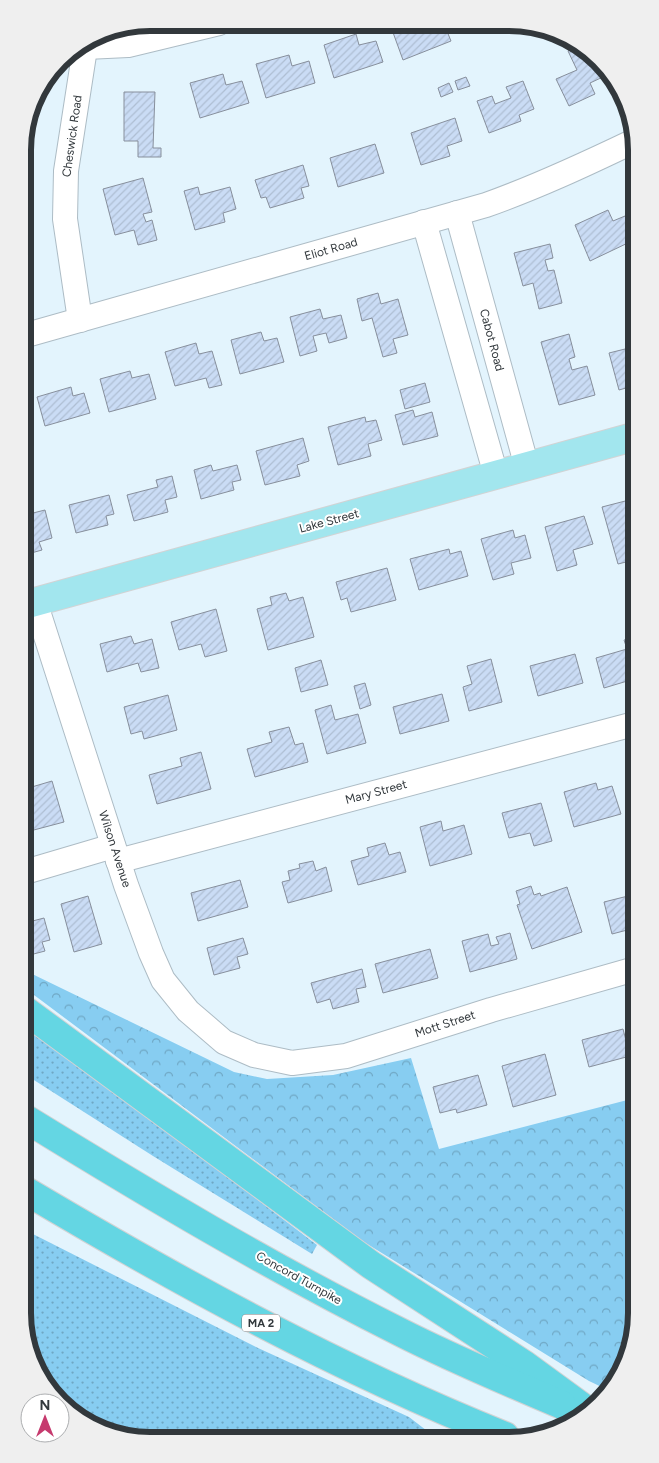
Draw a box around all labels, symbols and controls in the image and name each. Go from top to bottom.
street label: Cheswick Road [59,94,85,178]
street label: Eliot Road [303,235,359,263]
street label: Cabot Road [477,307,507,373]
street label: Lake Street [298,506,361,536]
street label: Mary Street [344,777,409,807]
street label: Wilson Avenue [96,809,134,889]
street label: Mott Street [413,1008,477,1040]
street label: Concord Turnpike [254,1249,345,1307]
road number: MA 2 [242,1315,280,1332]
north arrow [20,1393,70,1443]
text: N [40,1397,50,1414]

